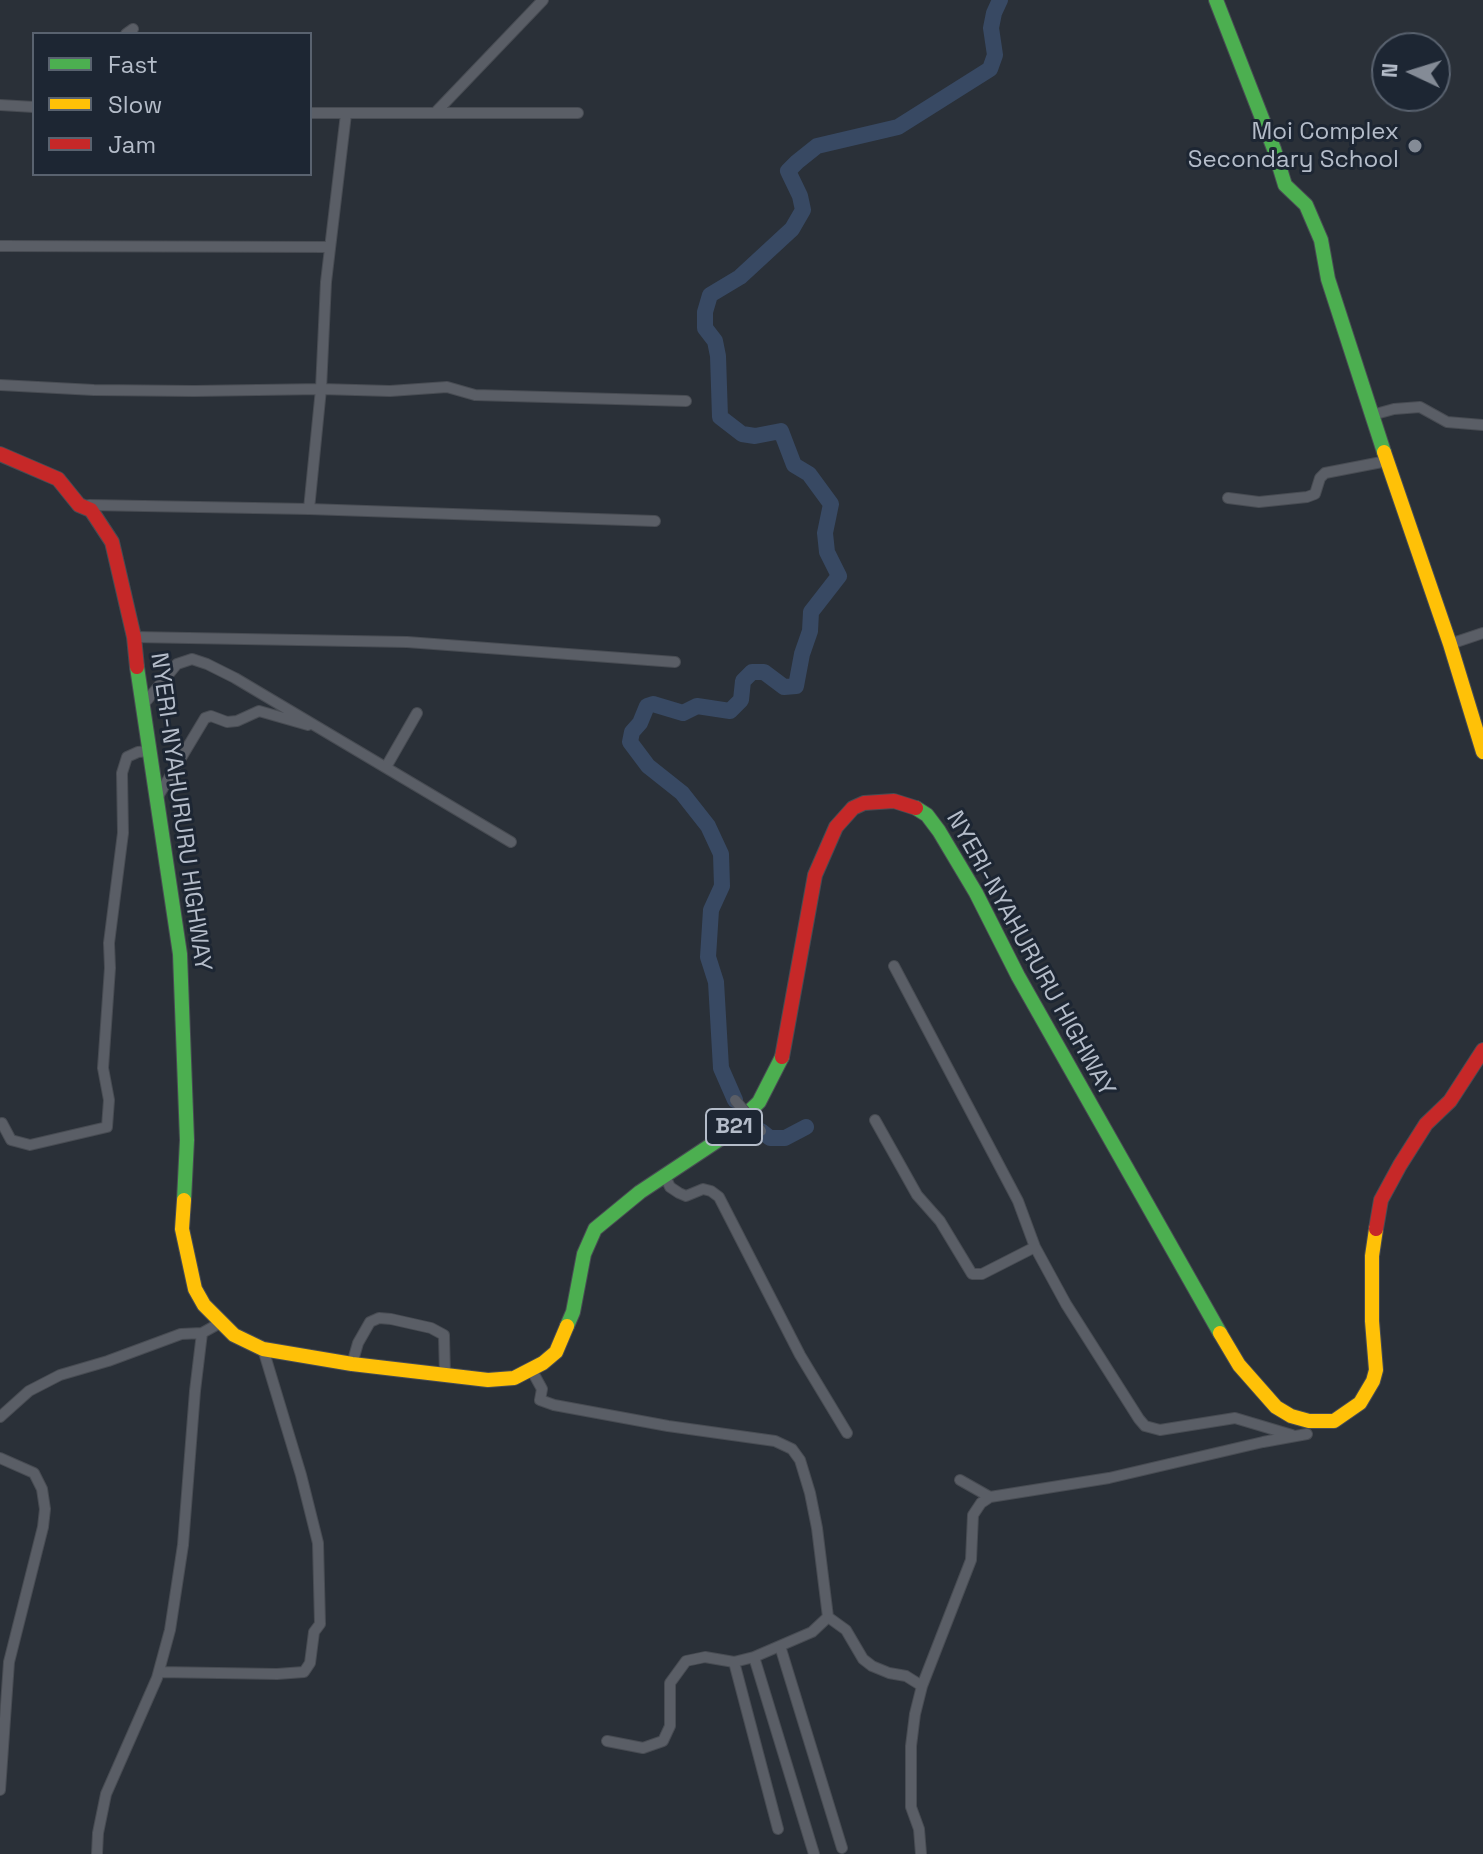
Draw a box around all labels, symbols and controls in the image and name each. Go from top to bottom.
legend [32,32,312,176]
north arrow [1371,32,1451,112]
text: Fast [108,49,158,80]
text: N [1375,62,1404,79]
text: Slow [108,89,162,120]
place label: Moi Complex Secondary School [1188,118,1399,174]
text: Jam [108,129,156,160]
marker: Moi Complex Secondary School [1406,137,1424,155]
street label: NYERI-NYAHURURU HIGHWAY [143,651,217,973]
street label: NYERI-NYAHURURU HIGHWAY [939,806,1121,1102]
road number: B21 [706,1109,762,1145]

